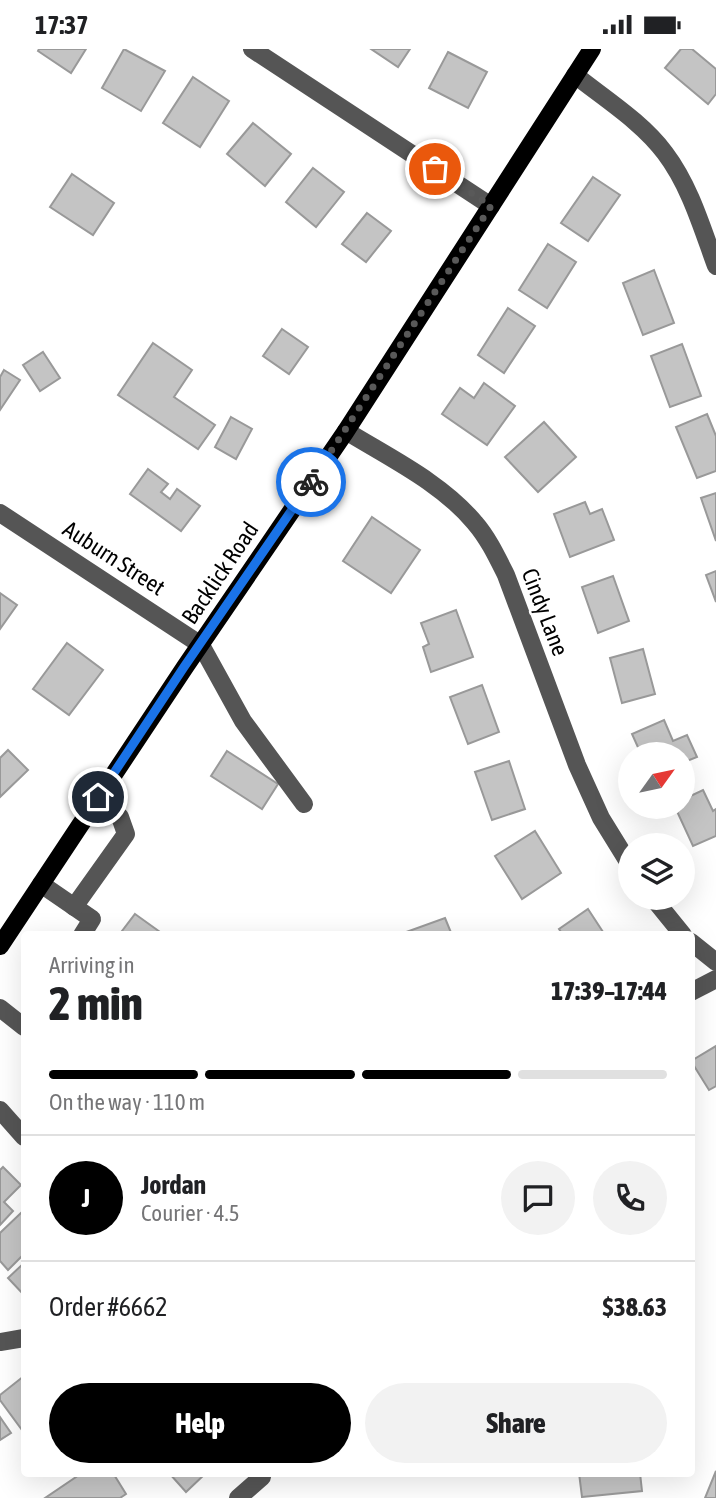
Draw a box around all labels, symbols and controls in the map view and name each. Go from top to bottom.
text: 17:37 [35,10,89,40]
pin [405,139,465,199]
icon: bag [416,150,454,188]
courier [276,447,346,517]
icon: bike [292,463,330,501]
street label: Auburn Street [58,516,170,600]
street label: Backlick Road [176,517,264,629]
street label: Cindy Lane [516,565,574,659]
north arrow [618,742,695,819]
map controls [618,742,695,910]
pin [68,767,128,827]
icon: home [79,778,117,816]
button: layers [618,833,695,910]
text: Arriving in [49,952,135,978]
text: 17:39–17:44 [551,976,667,1006]
text: 2 min [49,977,143,1030]
text: On the way · 110 m [49,1089,205,1115]
button: chat [501,1161,575,1235]
button: phone [593,1161,667,1235]
text: Jordan [141,1170,206,1200]
text: J [82,1183,90,1213]
text: Courier · 4.5 [141,1200,240,1226]
text: Order #6662 [49,1292,168,1322]
text: $38.63 [603,1292,667,1322]
button: Help [49,1383,351,1463]
button: Share [365,1383,667,1463]

